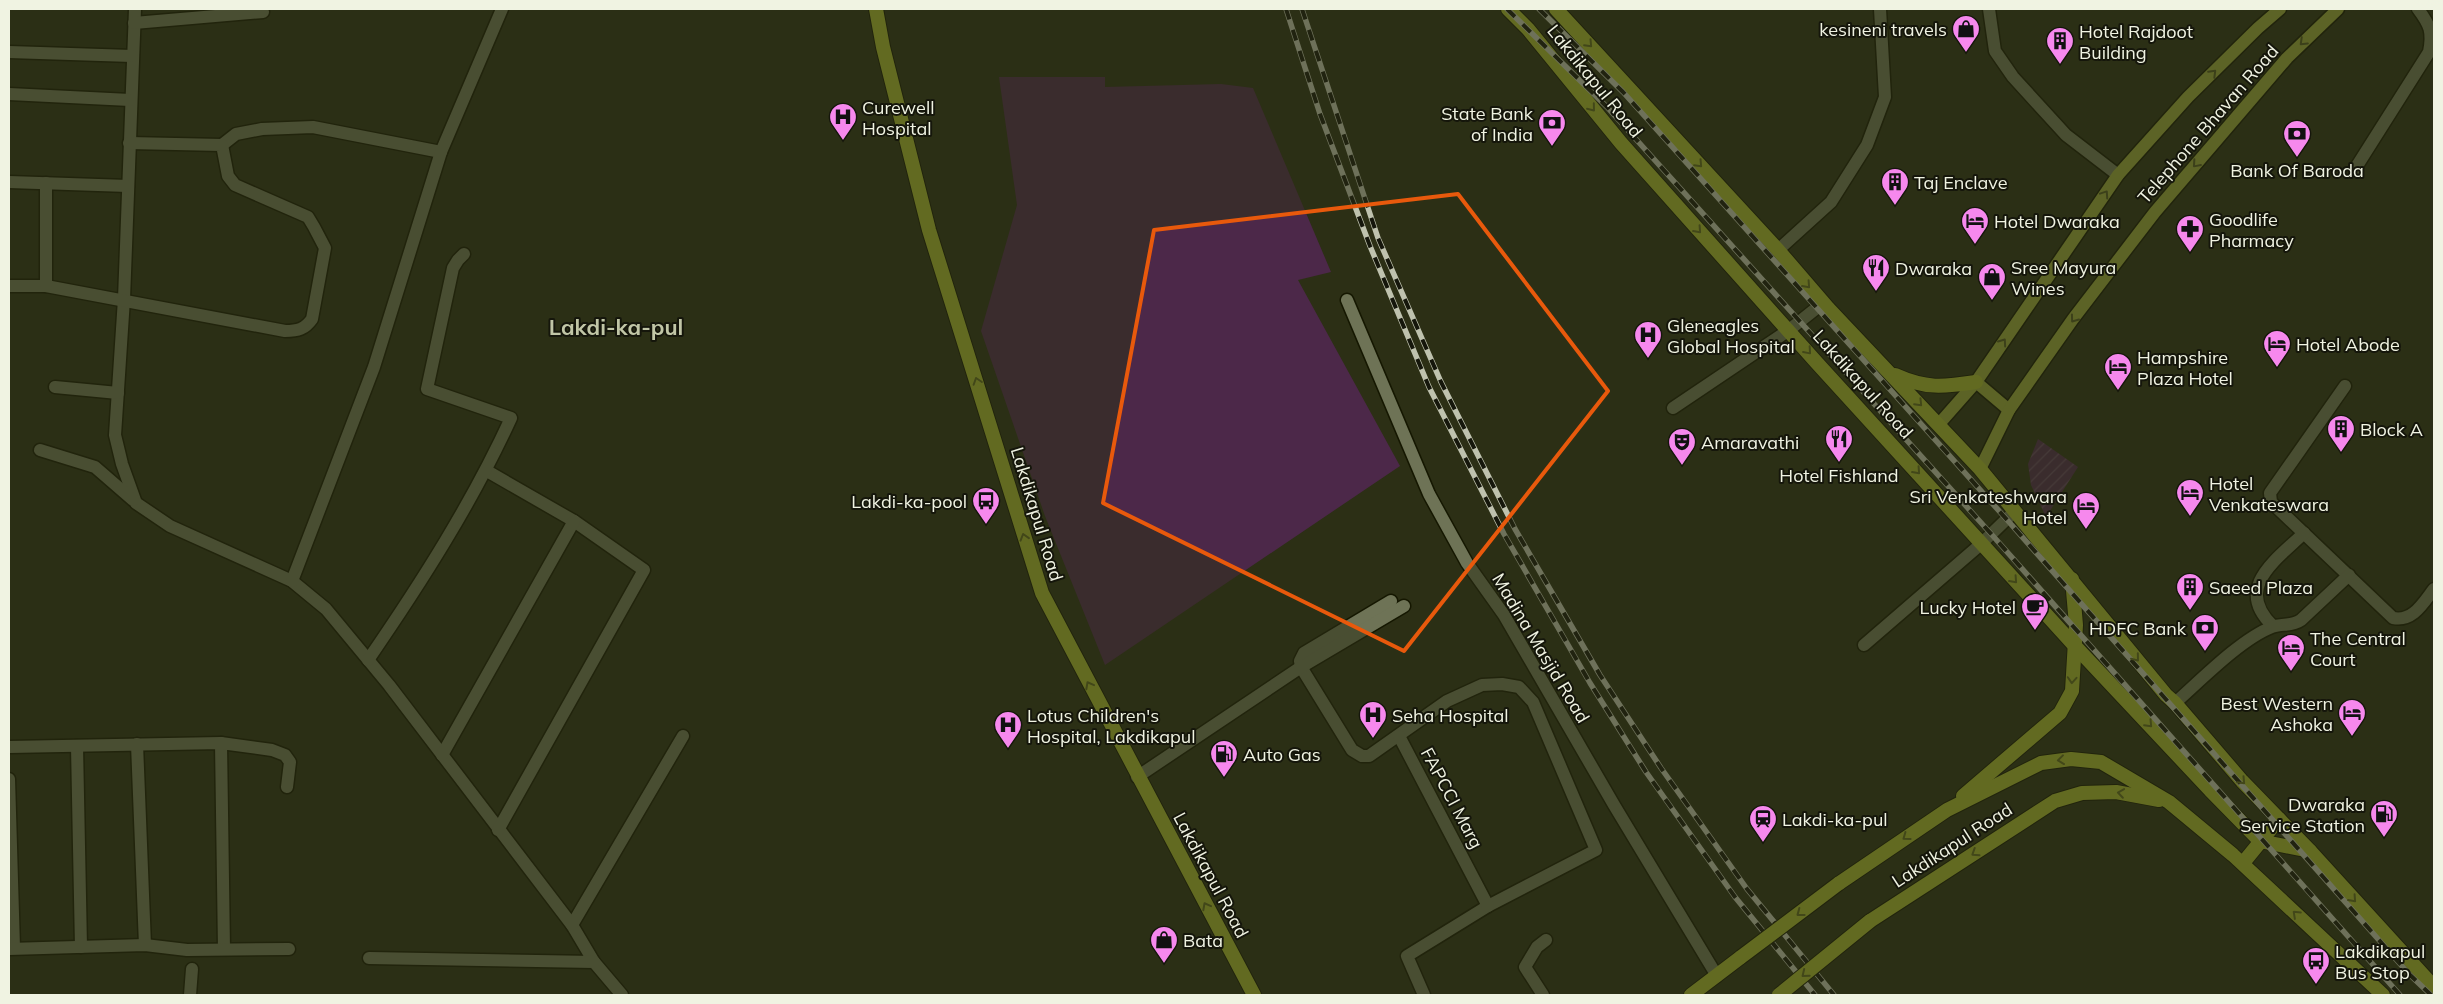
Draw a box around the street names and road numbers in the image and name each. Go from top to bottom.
street label: Lakdikapul Road [1542,20,1648,142]
street label: Telephone Bhavan Road [2133,40,2283,208]
street label: Lakdikapul Road [1808,325,1918,443]
street label: Lakdikapul Road [1006,444,1068,584]
street label: Madina Masjid Road [1487,569,1595,727]
street label: FAPCCI Marg [1416,744,1488,852]
street label: Lakdikapul Road [1887,797,2017,893]
street label: Lakdikapul Road [1168,808,1254,942]

